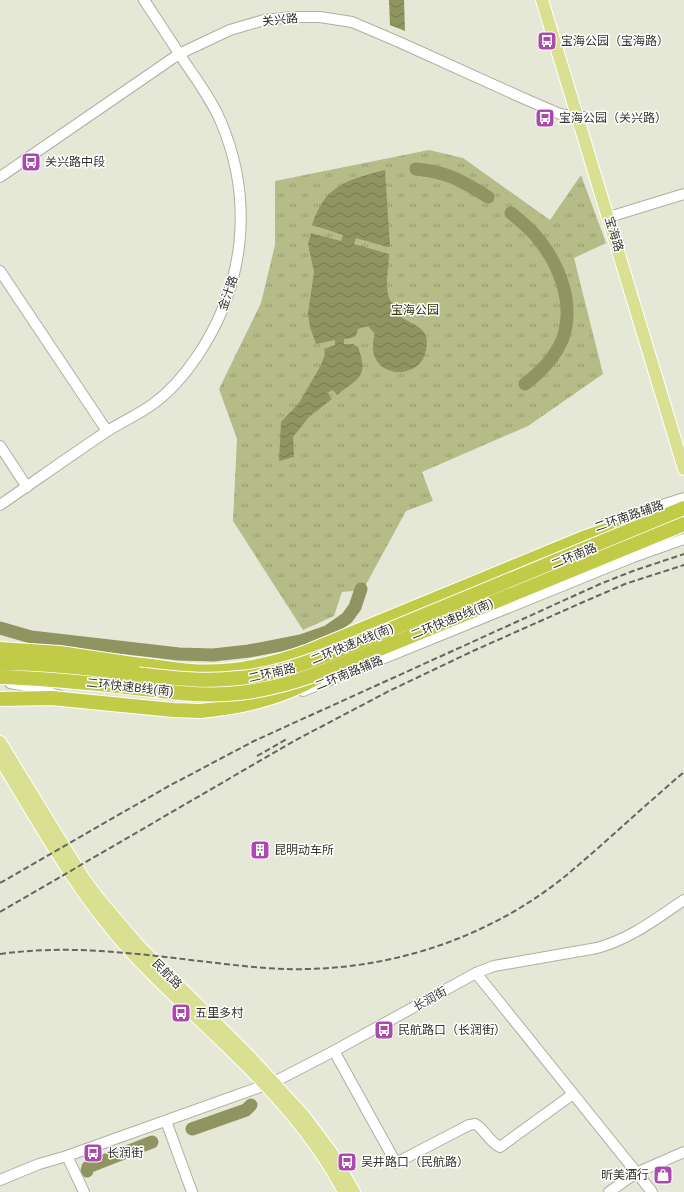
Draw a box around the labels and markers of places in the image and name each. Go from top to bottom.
bus stop icon: 宝海公园（宝海路） [536,30,558,52]
place label: 宝海公园（宝海路） [561,34,669,48]
bus stop icon: 宝海公园（关兴路） [534,107,556,129]
place label: 宝海公园（关兴路） [559,111,667,125]
bus stop icon: 关兴路中段 [20,151,42,173]
place label: 关兴路中段 [45,155,105,169]
building icon: 昆明动车所 [249,839,271,861]
place label: 昆明动车所 [274,843,334,857]
bus stop icon: 五里多村 [170,1002,192,1024]
place label: 五里多村 [195,1006,244,1020]
bus stop icon: 民航路口（长润街） [373,1019,395,1041]
place label: 民航路口（长润街） [398,1023,506,1037]
bus stop icon: 长润街 [82,1142,104,1164]
place label: 长润街 [107,1146,143,1160]
bus stop icon: 吴井路口（民航路） [336,1151,358,1173]
place label: 吴井路口（民航路） [361,1155,469,1169]
shop icon: 昕美酒行 [652,1164,674,1186]
place label: 昕美酒行 [601,1168,649,1182]

